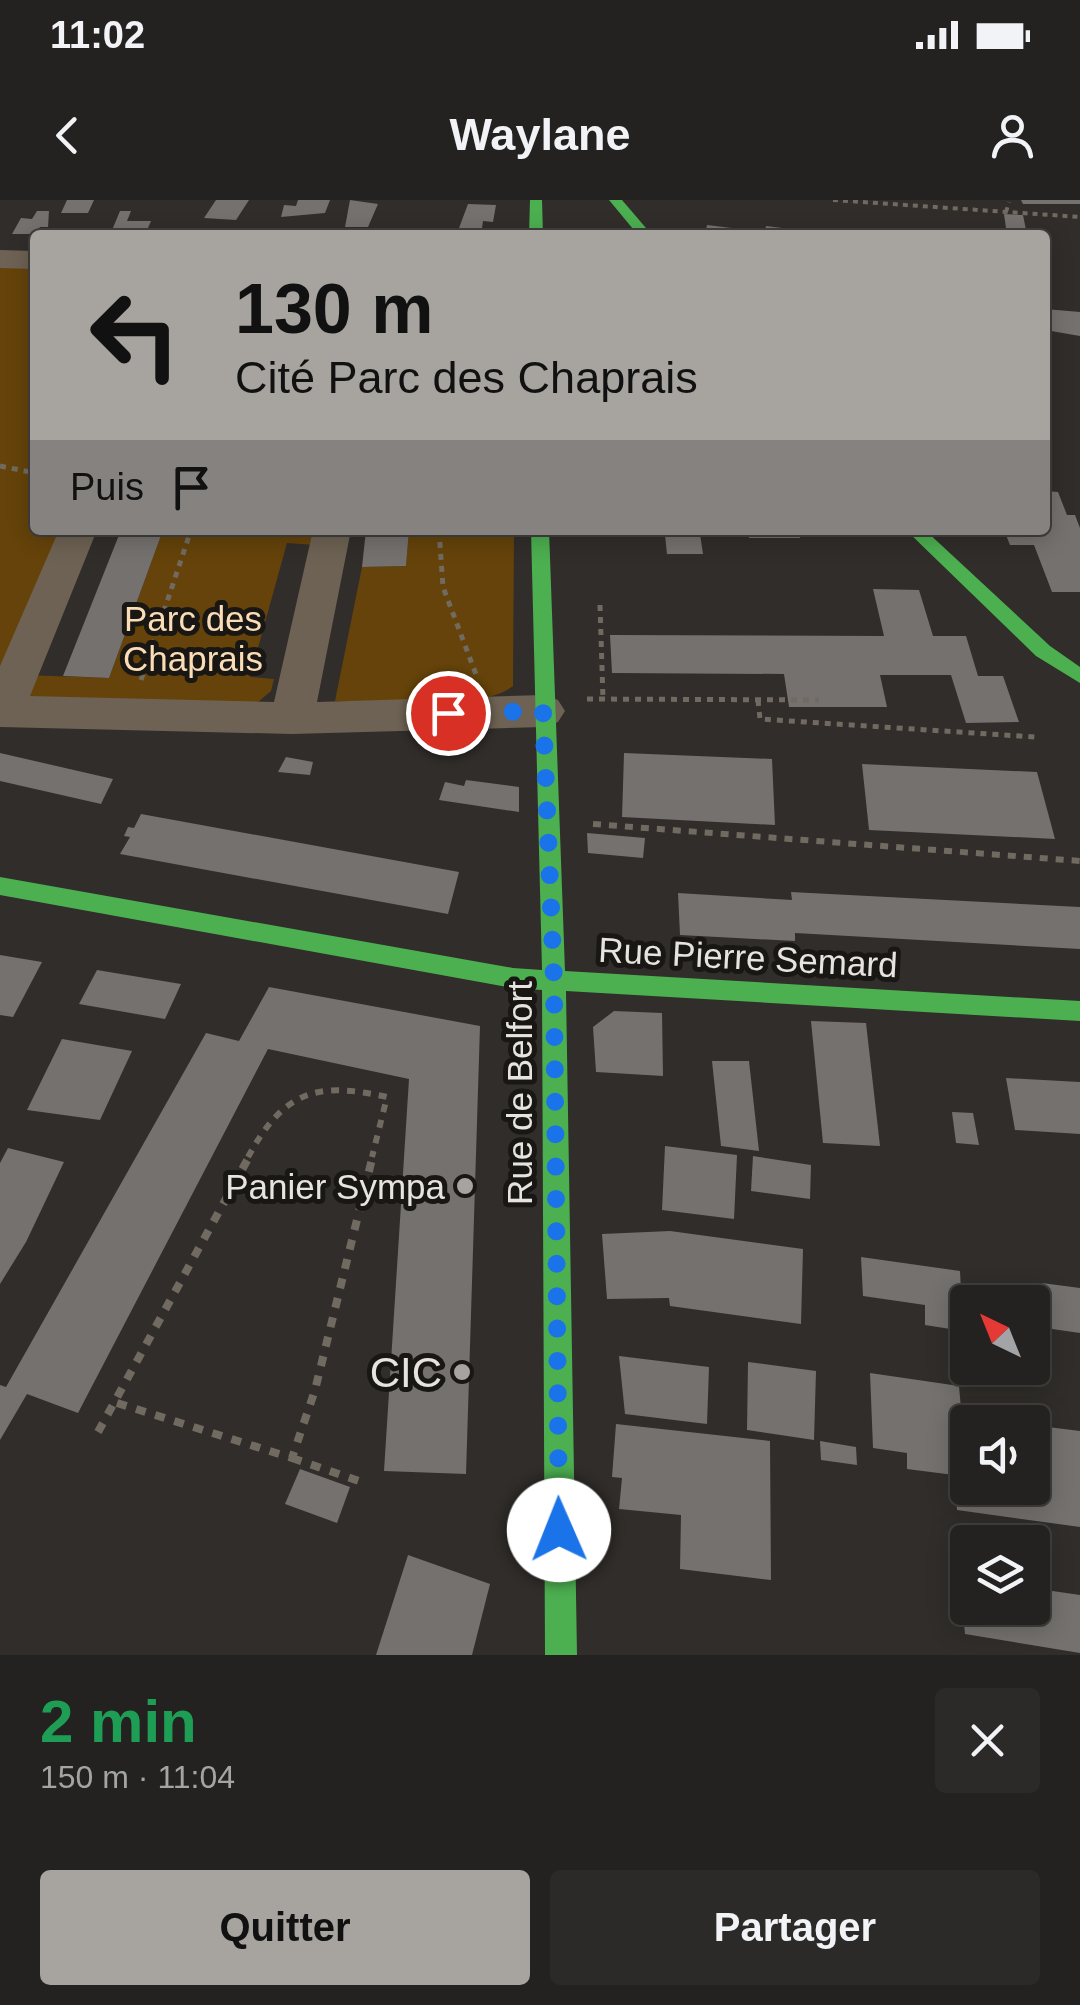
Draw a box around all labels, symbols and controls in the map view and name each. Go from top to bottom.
text: 11:02 [50,14,145,56]
icon: back [40,108,95,163]
icon: person [985,108,1040,163]
text: Waylane [450,109,630,160]
icon: left [70,270,200,400]
text: 130 m [235,270,433,348]
text: Cité Parc des Chaprais [235,352,698,403]
icon: arrive [164,460,219,515]
text: Puis [70,466,144,508]
park label: Parc des Chaprais [123,599,263,678]
pin [406,671,491,756]
icon: arrive [421,686,476,741]
street label: Rue Pierre Semard [597,930,899,984]
street label: Rue de Belfort [500,981,539,1205]
place label: Panier Sympa [225,1167,446,1206]
marker: Panier Sympa [454,1175,476,1197]
north arrow [950,1285,1050,1385]
map controls [950,1285,1050,1625]
place label: CIC [370,1349,442,1396]
marker: CIC [451,1361,473,1383]
button: sound [950,1405,1050,1505]
position arrow [507,1478,611,1582]
button: layers [950,1525,1050,1625]
text: 2 min [40,1688,197,1755]
button: close [935,1688,1040,1793]
text: 150 m · 11:04 [40,1759,235,1795]
button: Quitter [40,1870,530,1985]
button: Partager [550,1870,1040,1985]

